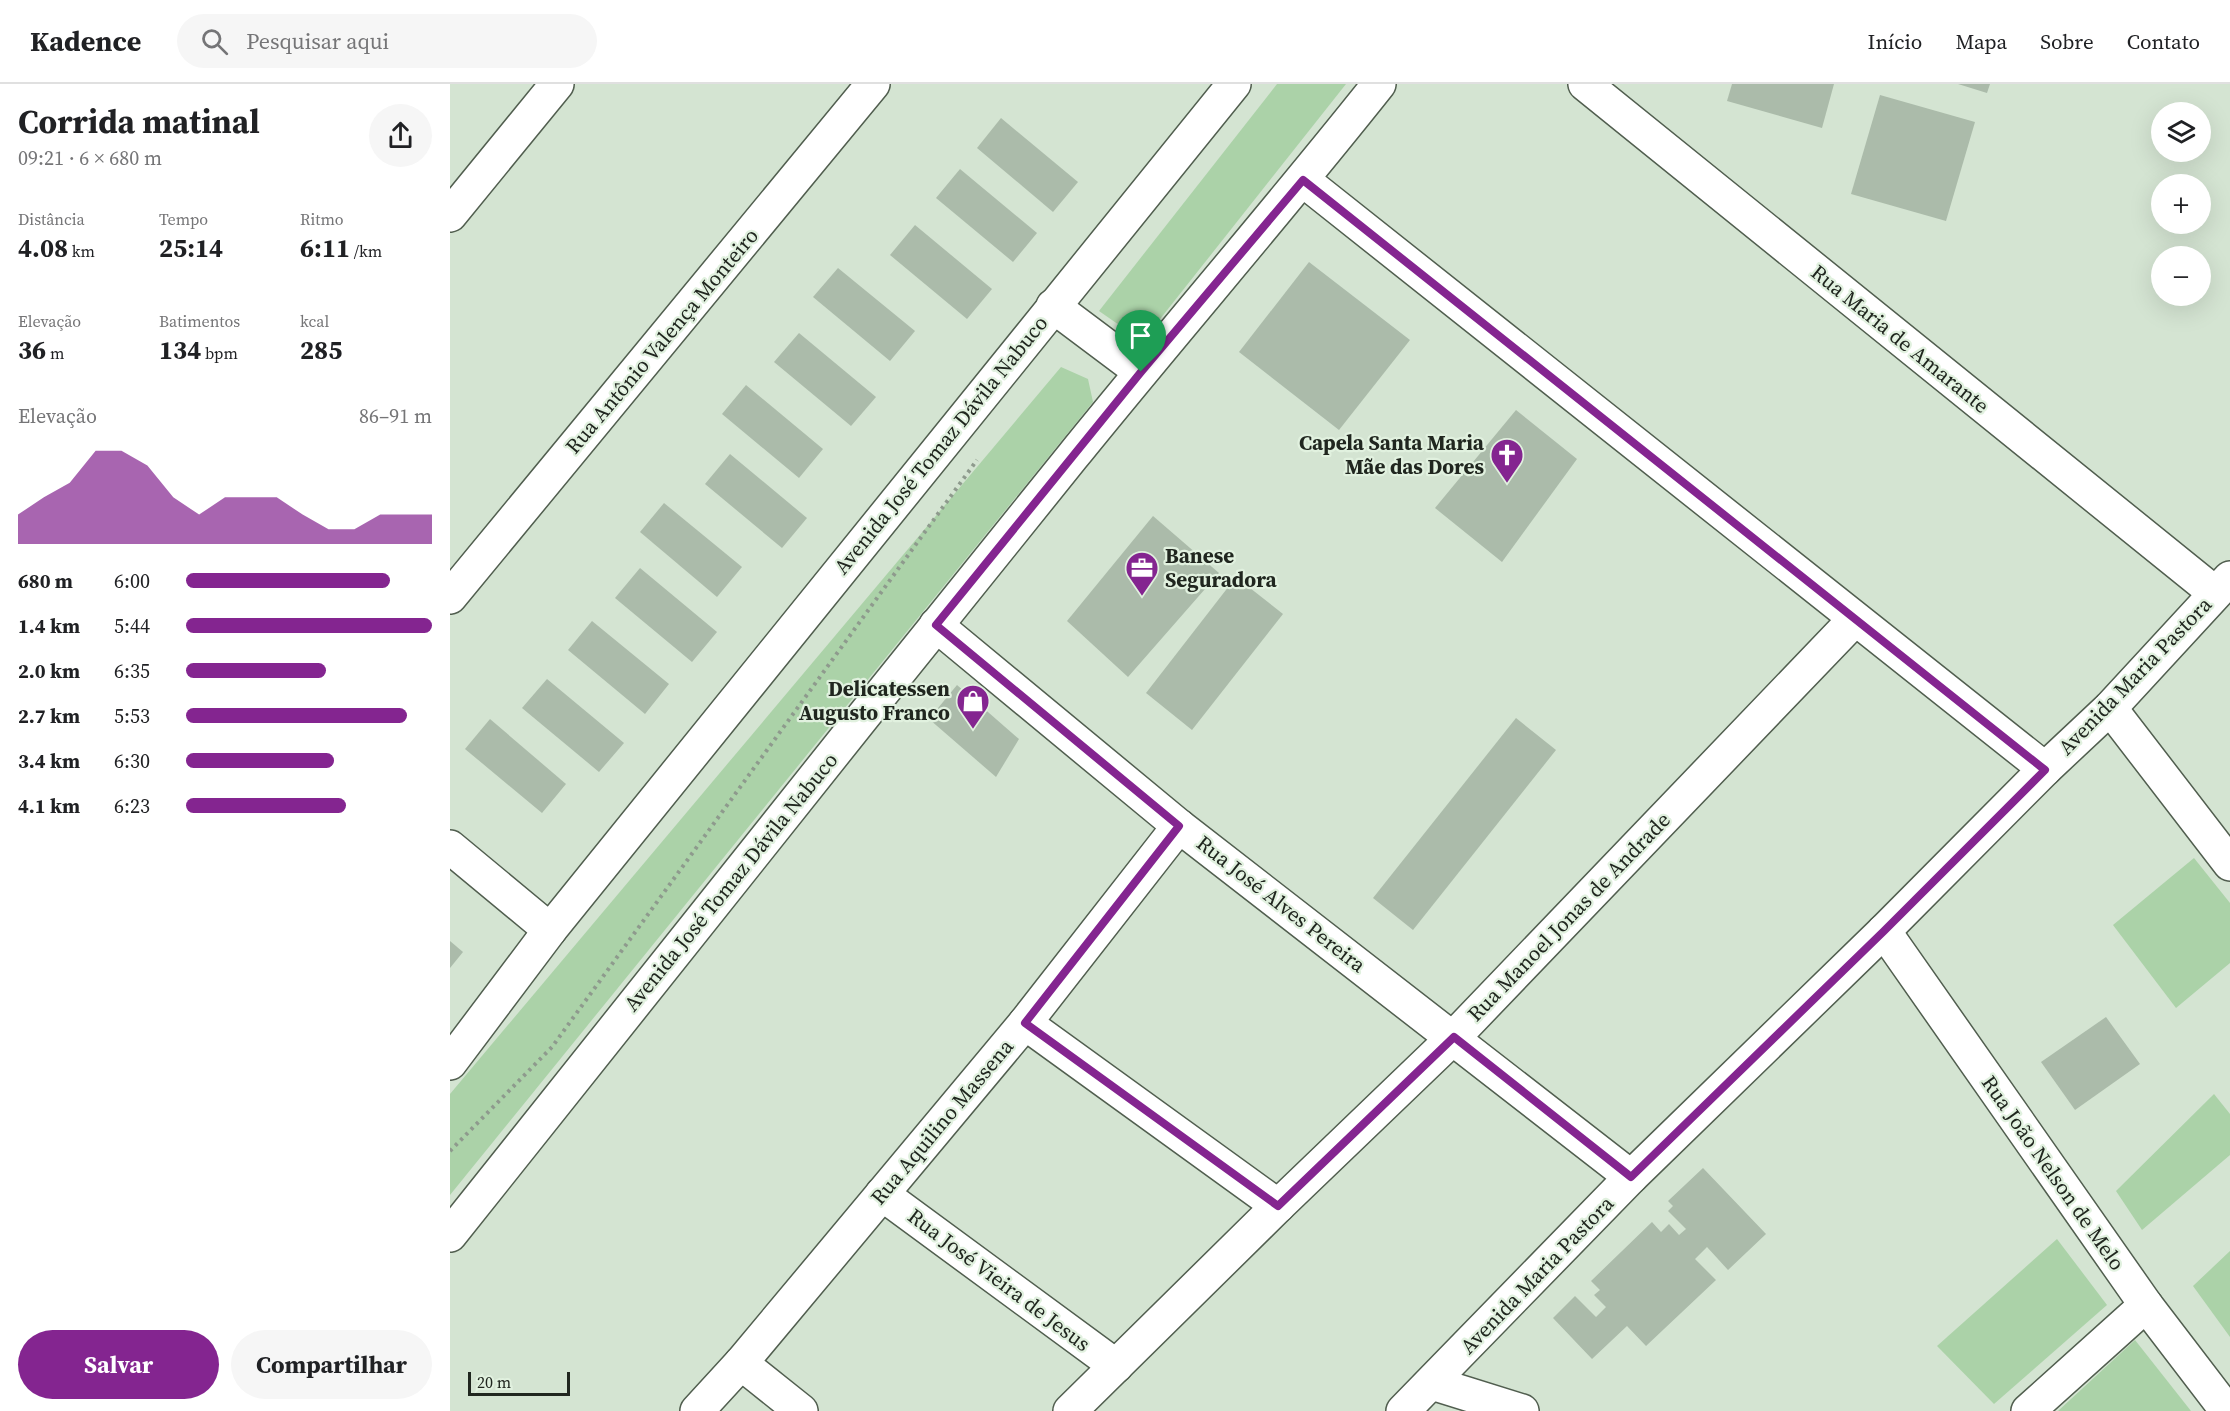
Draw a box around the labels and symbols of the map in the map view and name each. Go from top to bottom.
street label: Rua Antônio Valença Monteiro [558,222,765,460]
street label: Rua Maria de Amarante [1805,258,1995,420]
street label: Avenida José Tomaz Dávila Nabuco [827,309,1054,580]
pin [1115,310,1166,372]
place label: Capela Santa Maria Mãe das Dores [1299,428,1485,481]
church icon: Capela Santa Maria Mãe das Dores [1489,437,1525,484]
place label: Banese Seguradora [1165,541,1277,594]
office icon: Banese Seguradora [1124,550,1160,597]
street label: Avenida Maria Pastora [2051,590,2218,761]
place label: Delicatessen Augusto Franco [799,674,950,727]
shop icon: Delicatessen Augusto Franco [955,683,991,730]
street label: Avenida José Tomaz Dávila Nabuco [617,746,844,1017]
street label: Rua Manoel Jonas de Andrade [1461,806,1677,1028]
street label: Rua José Alves Pereira [1191,828,1372,979]
street label: Rua Aquilino Massena [864,1032,1020,1211]
street label: Rua João Nelson de Melo [1975,1069,2132,1276]
street label: Avenida Maria Pastora [1453,1189,1620,1360]
street label: Rua José Vieira de Jesus [902,1201,1096,1358]
scale bar [468,1369,570,1396]

